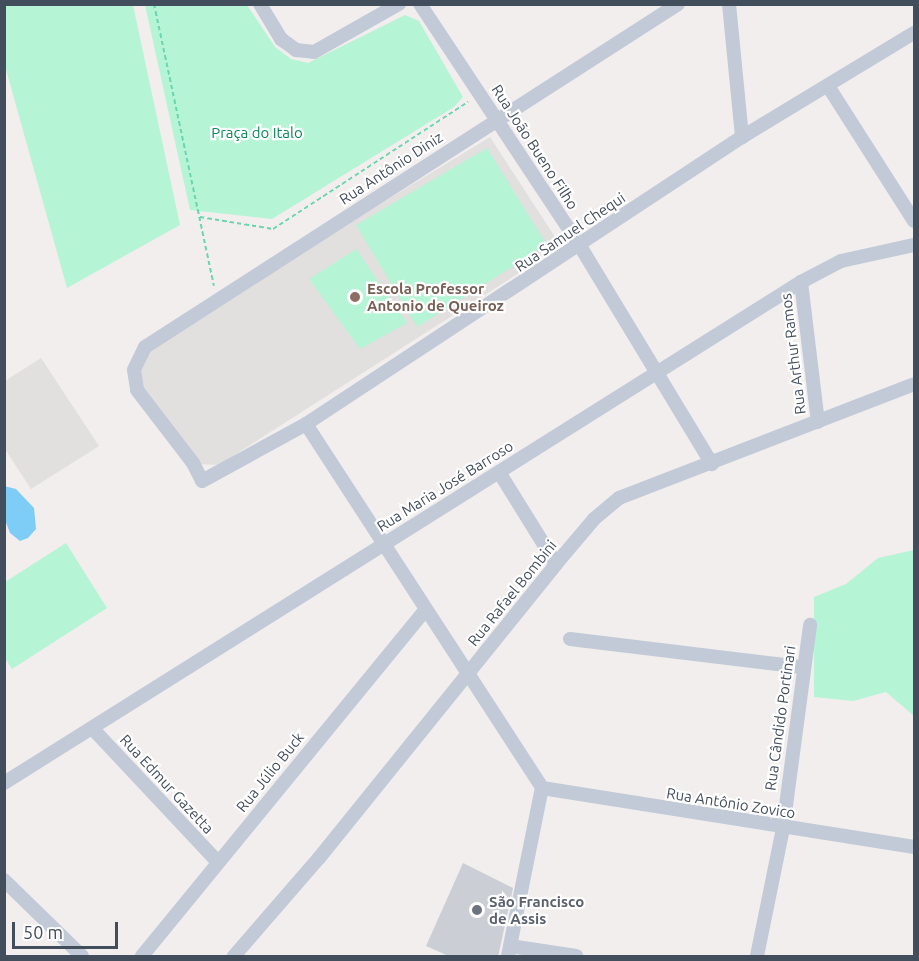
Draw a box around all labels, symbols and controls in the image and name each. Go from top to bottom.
street label: Rua João Bueno Filho [488,81,582,213]
park label: Praça do Italo [211,124,303,142]
street label: Rua Antônio Diniz [336,128,446,208]
street label: Rua Samuel Chequi [512,189,628,275]
place label: Escola Professor Antonio de Queiroz [367,279,504,314]
marker: Escola Professor Antonio de Queiroz [348,290,362,304]
street label: Rua Arthur Ramos [777,292,809,416]
street label: Rua Maria José Barroso [374,437,516,535]
street label: Rua Rafael Bombini [464,536,560,650]
street label: Rua Cândido Portinari [761,644,799,792]
street label: Rua Júlio Buck [232,728,308,816]
street label: Rua Edmur Gazetta [116,731,218,837]
street label: Rua Antônio Zovico [665,784,797,822]
place label: São Francisco de Assis [489,892,584,927]
marker: São Francisco de Assis [470,903,484,917]
scale bar [15,910,122,948]
text: 50 m [23,922,63,942]

